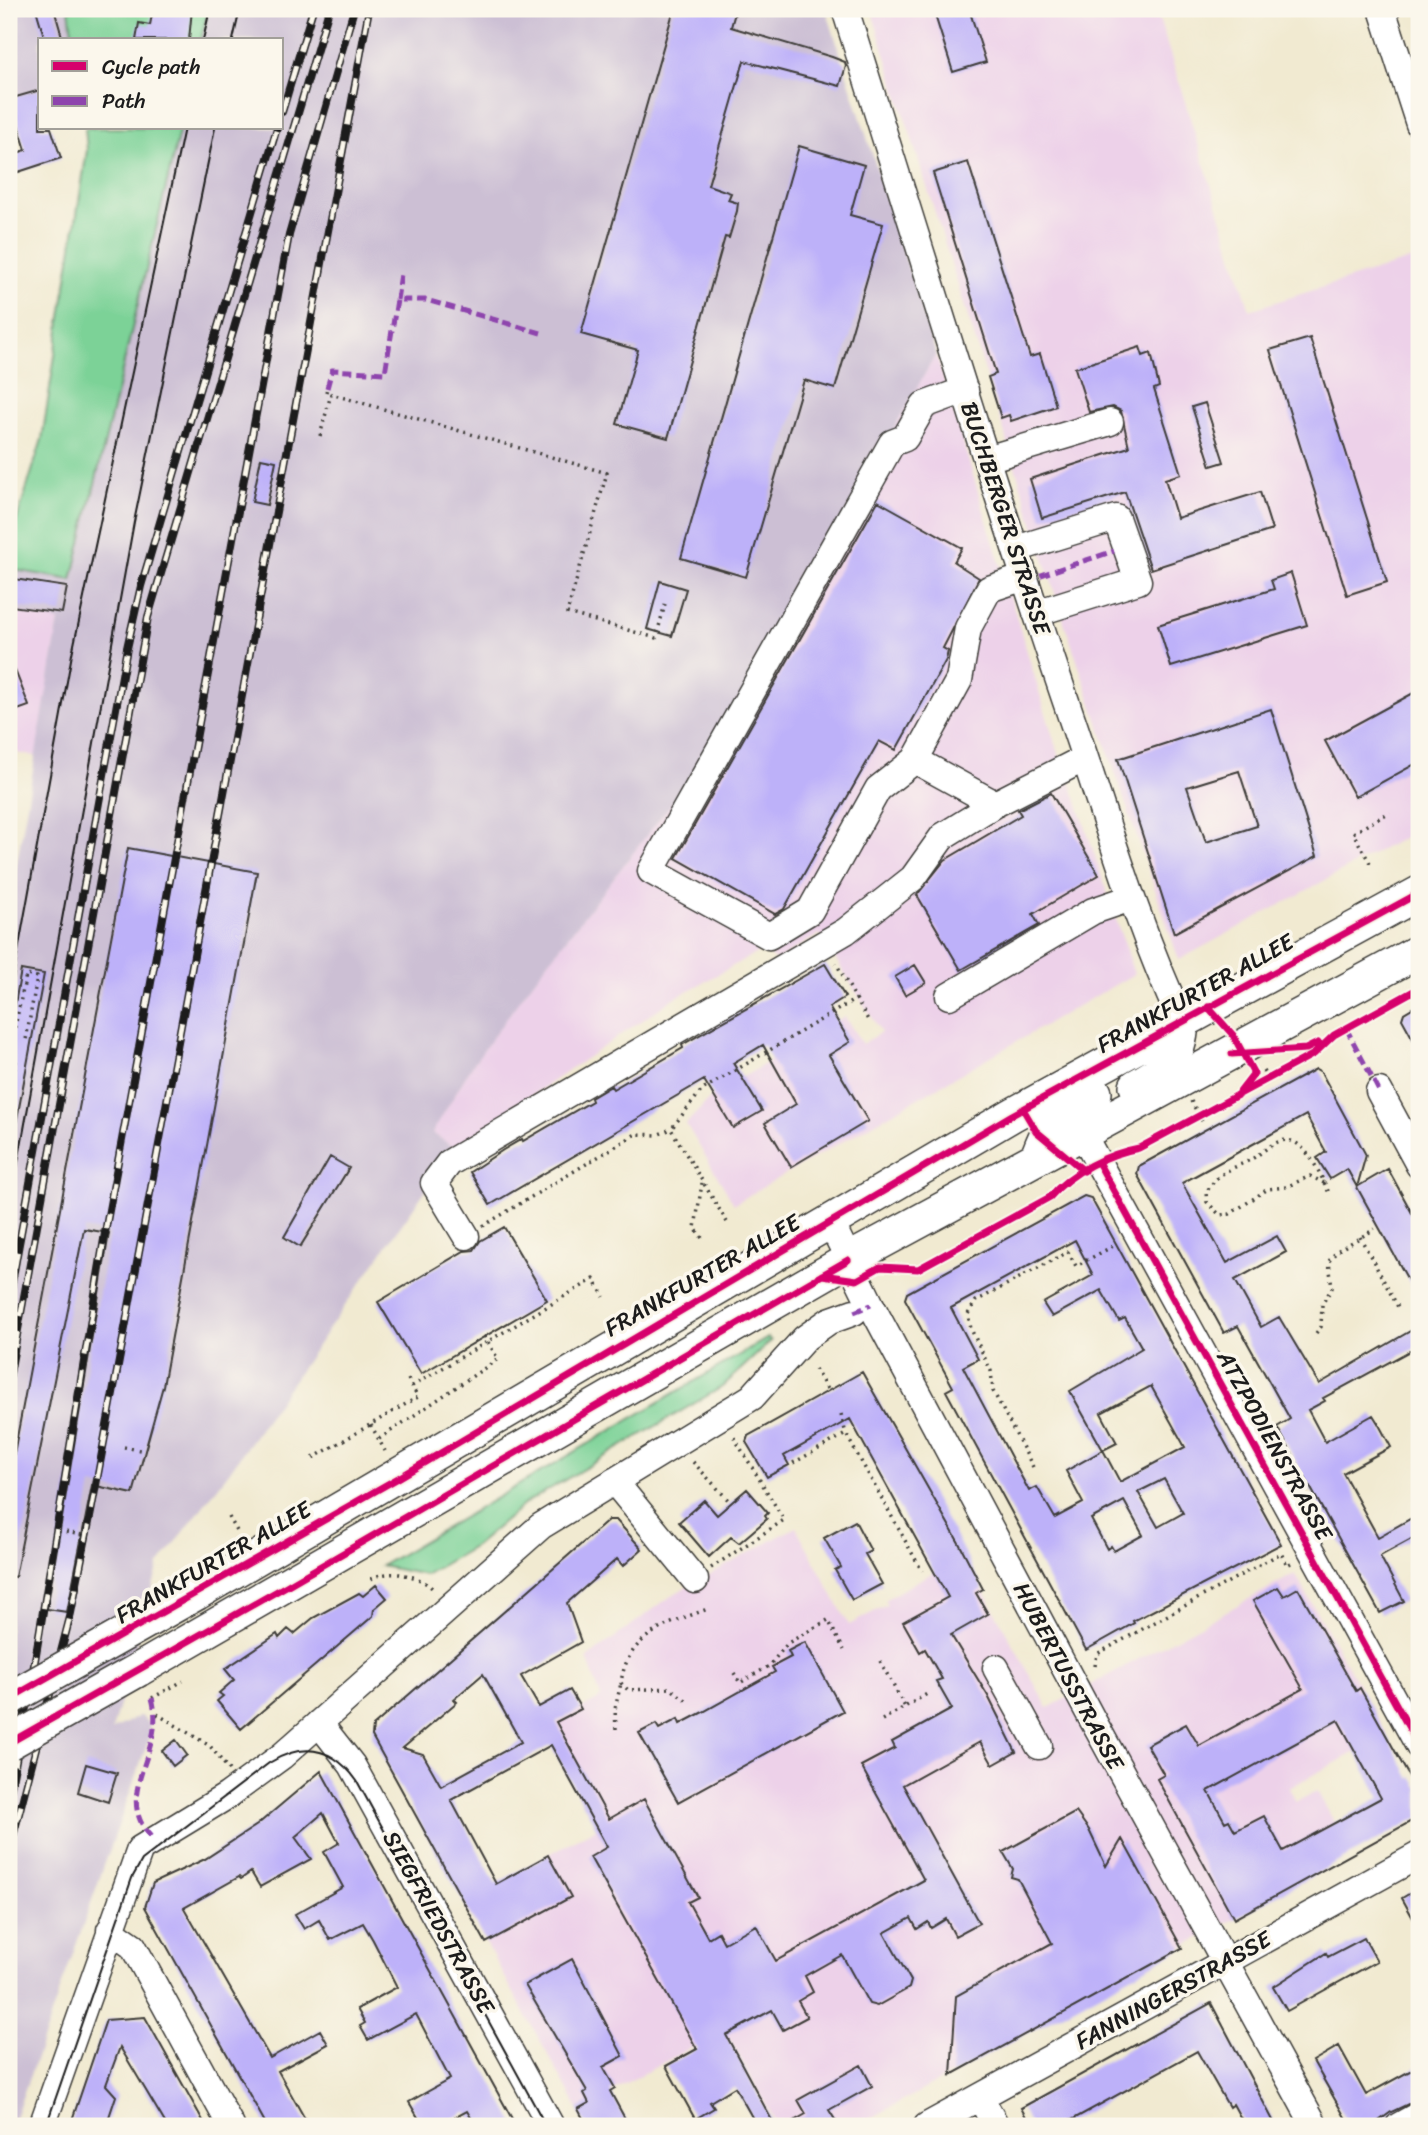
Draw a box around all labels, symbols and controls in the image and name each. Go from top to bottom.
legend [38,38,284,130]
text: Cycle path [102,48,201,86]
text: Path [102,82,145,120]
street label: BUCHBERGER STRASSE [948,396,1063,641]
street label: FRANKFURTER ALLEE [1089,921,1303,1065]
street label: FRANKFURTER ALLEE [597,1202,809,1348]
street label: ATZPODIENSTRASSE [1205,1342,1345,1549]
street label: FRANKFURTER ALLEE [108,1489,320,1635]
street label: HUBERTUSSTRASSE [1002,1575,1136,1779]
street label: SIEGFRIEDSTRASSE [371,1823,507,2023]
street label: FANNINGERSTRASSE [1068,1919,1280,2061]

